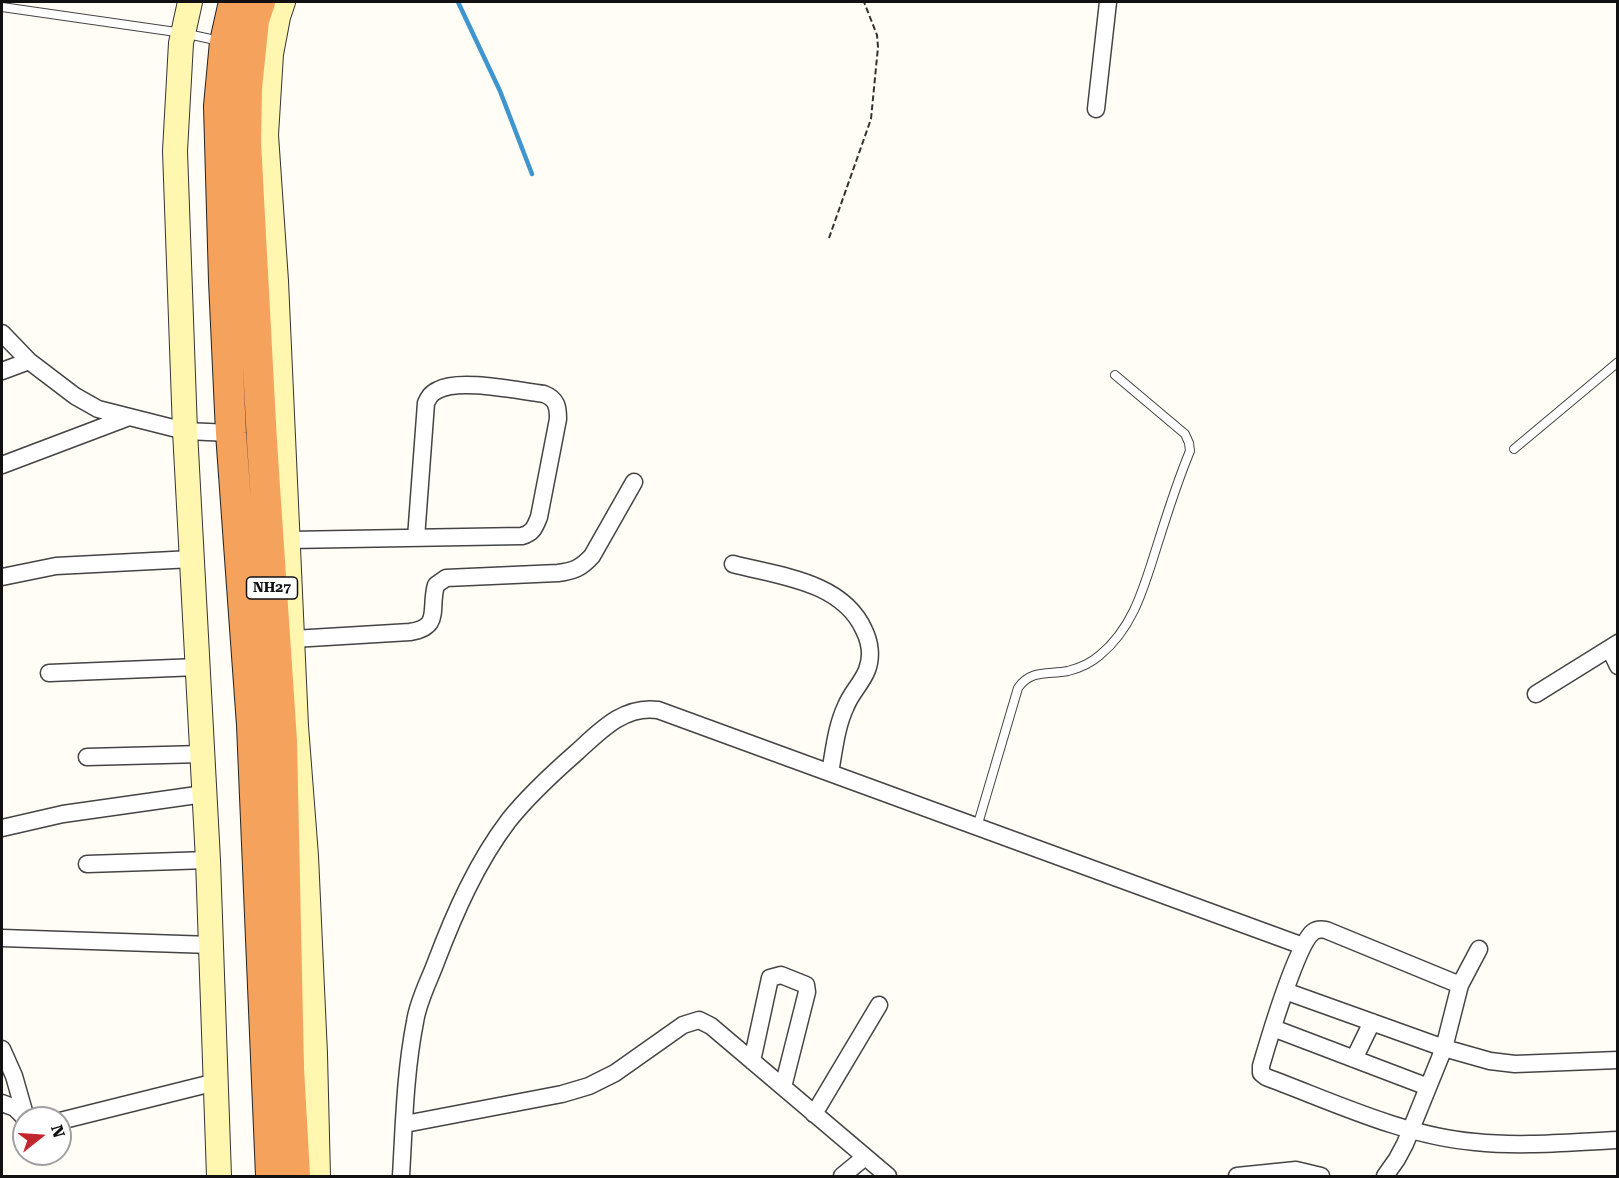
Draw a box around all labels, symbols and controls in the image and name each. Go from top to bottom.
road number: NH27 [246,577,298,599]
north arrow [12,1106,72,1166]
text: N [47,1122,69,1140]

